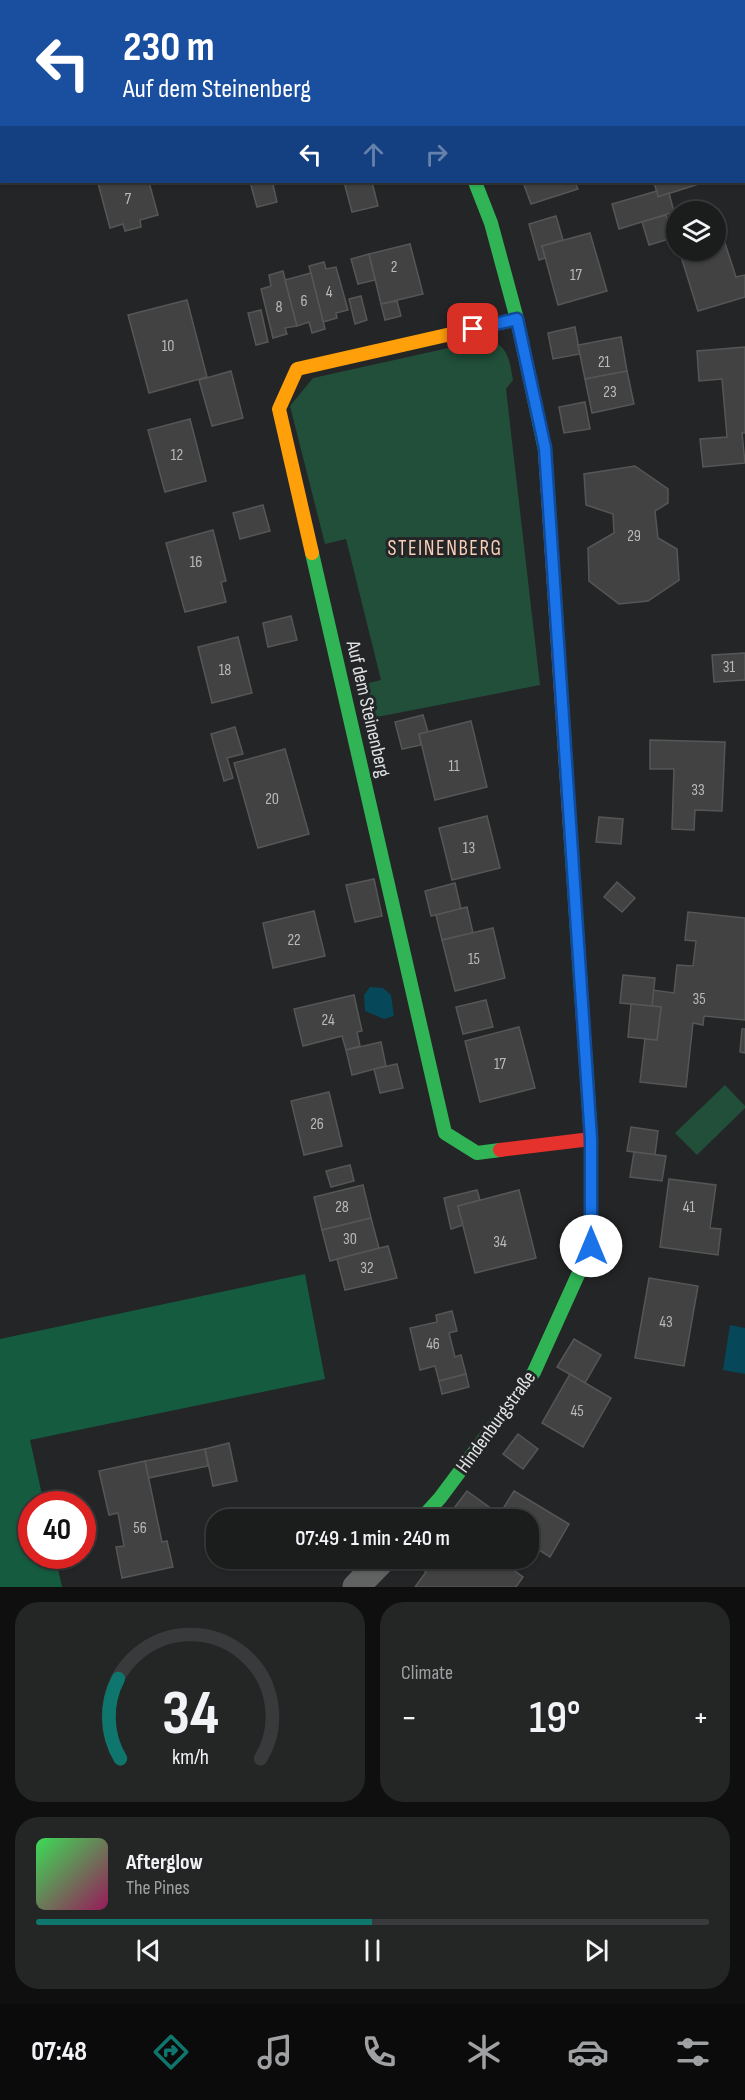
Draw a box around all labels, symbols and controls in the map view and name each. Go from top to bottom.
text: 230 m [123,22,215,73]
icon: left [24,24,102,102]
text: Auf dem Steinenberg [123,73,311,105]
icon: left [294,138,327,171]
icon: ahead [357,138,390,171]
icon: right [420,138,453,171]
house number: 7 [125,190,132,209]
map controls [666,201,726,261]
button: layers [666,201,726,261]
house number: 2 [391,258,397,277]
house number: 17 [570,266,583,285]
house number: 4 [326,283,333,302]
house number: 6 [300,292,308,311]
house number: 8 [275,298,283,317]
pin [447,303,498,354]
icon: arrive [456,312,489,345]
house number: 10 [162,337,174,356]
house number: 21 [598,353,611,372]
house number: 23 [603,383,617,402]
house number: 12 [171,446,183,465]
house number: 29 [627,527,641,546]
district label: STEINENBERG [388,536,502,561]
house number: 16 [190,553,202,572]
street label: Auf dem Steinenberg [340,637,395,780]
house number: 31 [723,658,736,677]
house number: 18 [219,661,231,680]
house number: 11 [448,757,460,776]
house number: 33 [691,781,705,800]
house number: 20 [265,790,279,809]
house number: 13 [463,839,475,858]
house number: 22 [287,931,301,950]
house number: 15 [468,950,480,969]
house number: 35 [692,990,706,1009]
house number: 24 [321,1011,335,1030]
house number: 17 [494,1055,507,1074]
house number: 26 [310,1115,324,1134]
house number: 28 [335,1198,349,1217]
house number: 41 [683,1198,696,1217]
position arrow [559,1214,623,1278]
house number: 30 [343,1230,357,1249]
house number: 34 [493,1233,507,1252]
house number: 32 [360,1259,374,1278]
house number: 43 [659,1313,673,1332]
house number: 46 [426,1335,440,1354]
street label: Hindenburgstraße [451,1366,541,1478]
house number: 45 [570,1402,584,1421]
speed limit sign: 40 [18,1491,96,1569]
house number: 56 [133,1519,147,1538]
text: 07:49 · 1 min · 240 m [295,1525,450,1552]
text: Climate [401,1661,453,1685]
text: 34 [161,1677,219,1752]
text: 19° [529,1691,581,1746]
text: − [401,1698,417,1738]
text: + [693,1698,709,1738]
text: km/h [171,1745,209,1770]
text: Afterglow [126,1849,203,1876]
text: The Pines [126,1876,190,1900]
icon: previous [132,1934,165,1967]
icon: pause [356,1934,389,1967]
icon: next [580,1934,613,1967]
icon: directions [150,2031,192,2073]
icon: music [254,2031,296,2073]
icon: phone [358,2031,400,2073]
icon: climate [463,2031,505,2073]
icon: car [567,2031,609,2073]
icon: filters [672,2031,714,2073]
text: 07:48 [31,2036,87,2068]

